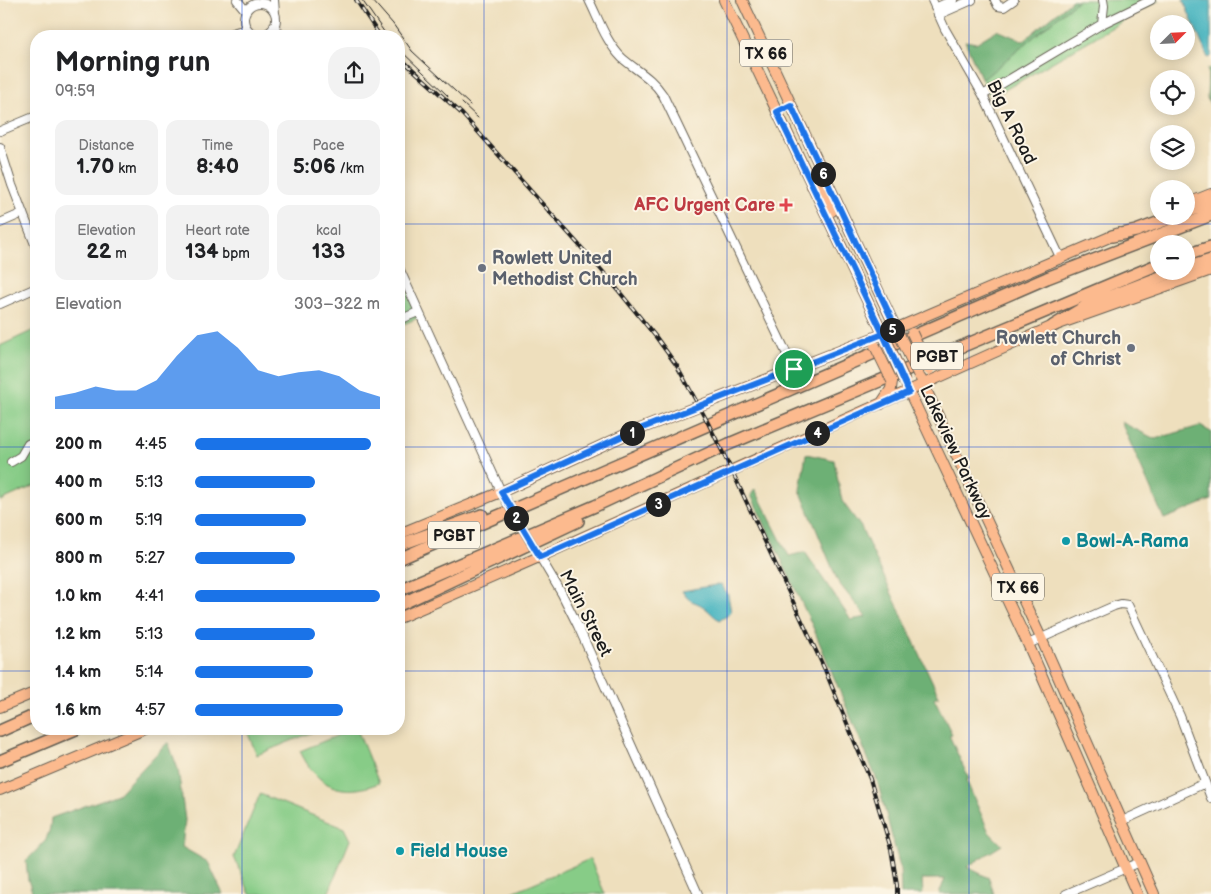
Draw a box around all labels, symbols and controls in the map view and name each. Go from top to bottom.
north arrow [1150,15,1195,60]
map controls [1150,15,1195,280]
road number: TX 66 [740,40,792,66]
text: Morning run [55,46,210,79]
button: share [328,47,380,99]
button: locate [1150,70,1195,115]
street label: Big A Road [982,77,1041,168]
text: 09:59 [55,82,95,101]
button: layers [1150,125,1195,170]
text: Distance [79,137,134,154]
text: Time [202,137,233,154]
text: Pace [313,137,344,154]
text: 1.70 [76,154,114,179]
text: 8:40 [196,154,239,179]
text: 5:06 [293,154,336,179]
text: km [114,160,137,177]
text: /km [336,160,364,177]
pin: 6 [810,162,836,186]
text: 6 [819,166,828,183]
button: + [1150,180,1195,225]
place label: AFC Urgent Care [633,195,775,216]
marker: AFC Urgent Care [779,198,793,212]
text: Elevation [77,222,136,239]
text: Heart rate [185,222,250,239]
text: kcal [316,222,341,239]
button: − [1150,235,1195,280]
text: 22 [86,239,111,264]
text: 134 [185,239,219,264]
text: 133 [312,239,345,264]
text: m [111,245,127,262]
text: bpm [219,245,250,262]
place label: Rowlett United Methodist Church [492,248,638,290]
marker: Rowlett United Methodist Church [476,262,488,274]
text: Elevation [55,295,122,314]
text: 303–322 m [294,295,380,314]
pin: 5 [880,318,904,342]
text: 5 [888,322,897,339]
place label: Rowlett Church of Christ [996,328,1121,370]
road number: PGBT [911,342,963,370]
marker: Rowlett Church of Christ [1125,342,1137,354]
pin [773,348,815,390]
icon: arrive [780,355,808,383]
street label: Lakeview Parkway [915,382,996,524]
pin: 1 [620,420,644,446]
pin: 4 [804,420,830,446]
text: 1 [630,425,635,442]
text: 4 [813,425,822,442]
text: 200 m [55,435,102,454]
text: 4:45 [135,435,167,454]
text: 400 m [55,473,102,492]
text: 5:13 [135,473,163,492]
pin: 3 [646,492,670,516]
text: 3 [654,496,663,513]
pin: 2 [504,506,528,530]
text: 2 [512,510,521,527]
text: 600 m [55,511,103,530]
text: 5:19 [135,511,163,530]
road number: PGBT [428,522,480,548]
place label: Bowl-A-Rama [1076,531,1189,552]
marker: Bowl-A-Rama [1060,535,1072,547]
text: 800 m [55,549,103,568]
text: 5:27 [135,549,165,568]
street label: Main Street [555,567,616,660]
road number: TX 66 [992,574,1044,600]
text: 1.0 km [55,587,102,606]
text: 4:41 [135,587,164,606]
text: 1.2 km [55,625,101,644]
text: 5:13 [135,625,163,644]
text: 1.4 km [55,663,101,682]
text: 5:14 [135,663,163,682]
text: 1.6 km [55,701,101,720]
text: 4:57 [135,701,165,720]
place label: Field House [410,841,508,862]
marker: Field House [394,845,406,857]

